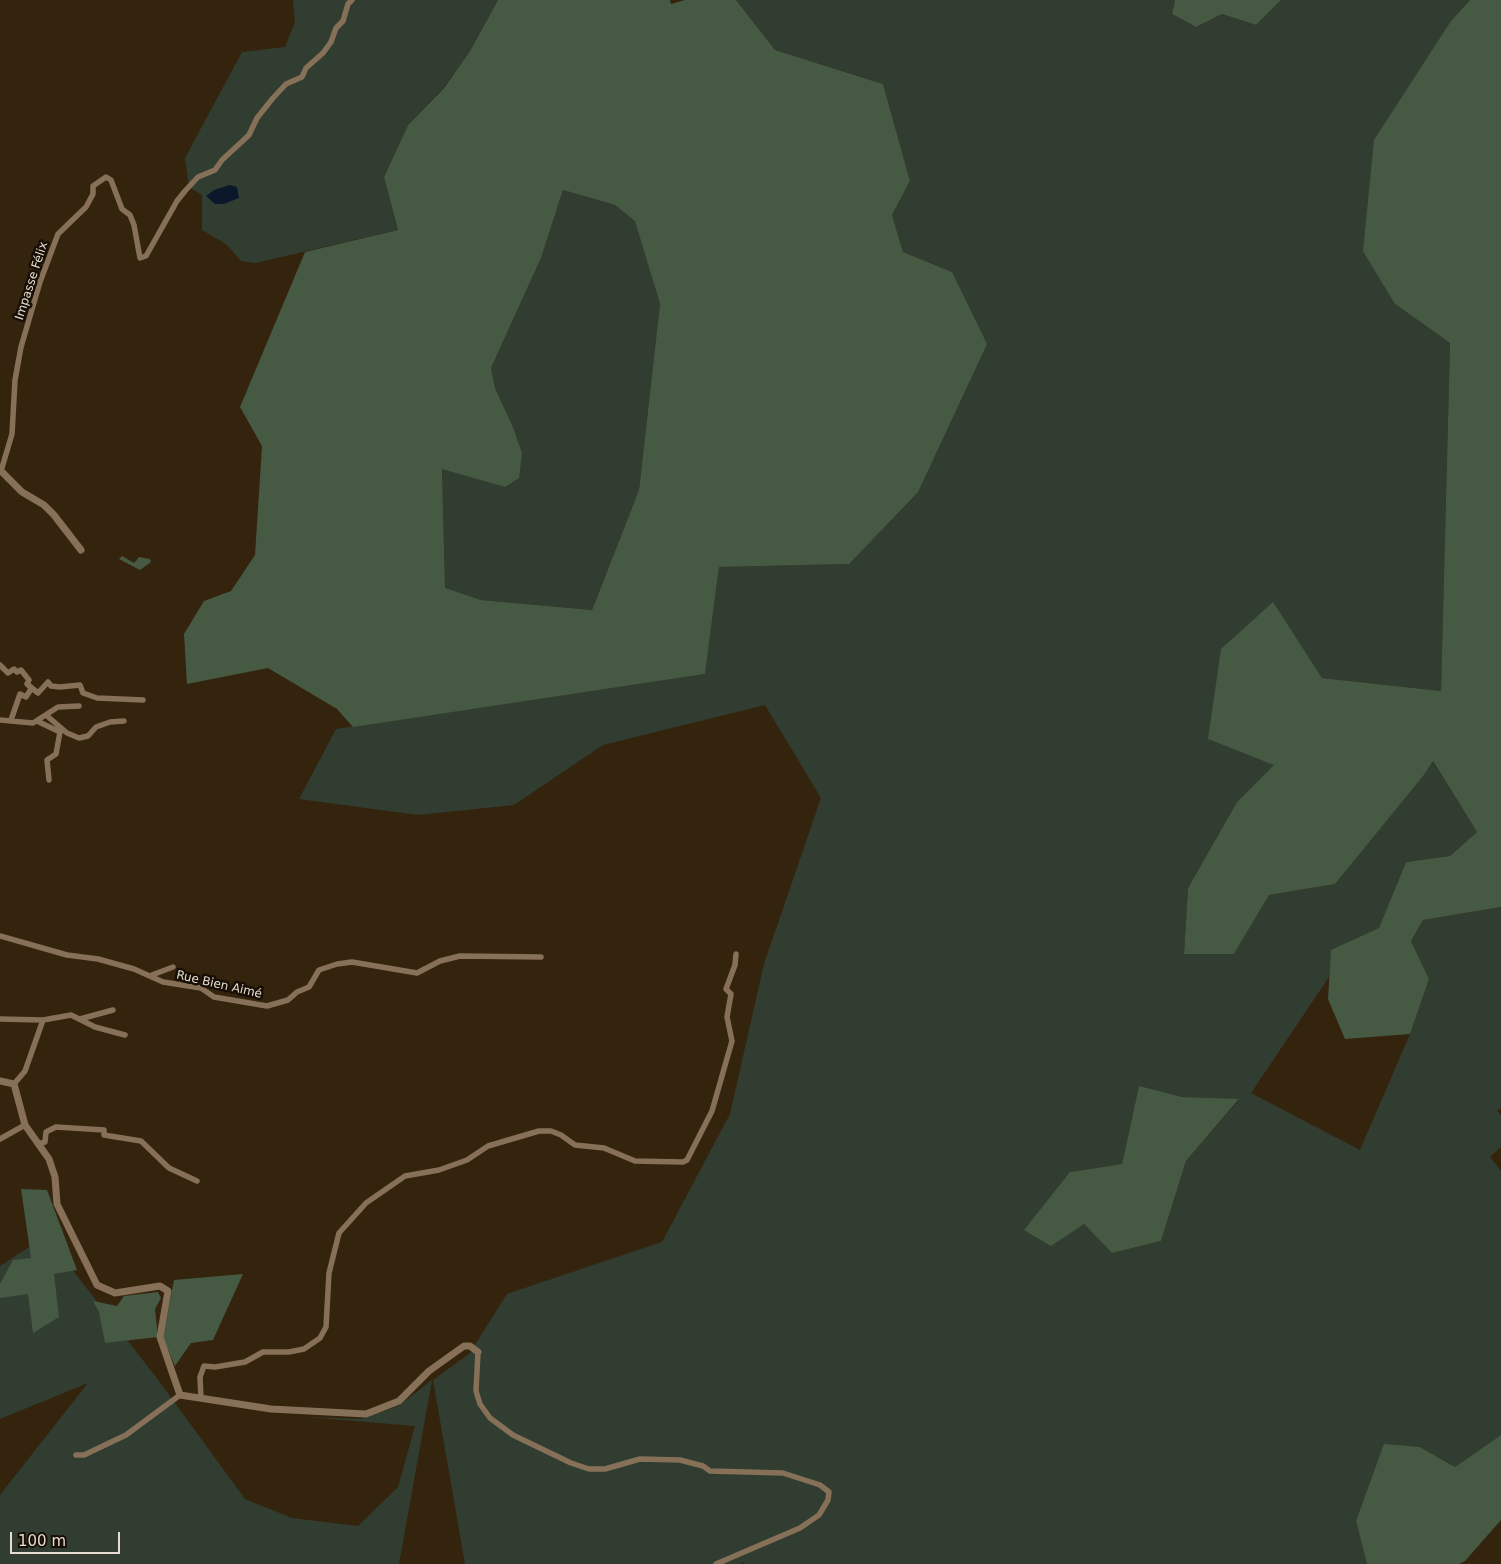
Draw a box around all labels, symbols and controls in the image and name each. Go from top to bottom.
street label: Impasse Félix [13,240,51,322]
street label: Rue Bien Aimé [175,968,263,1002]
scale bar [12,1522,122,1554]
text: 100 m [18,1532,66,1550]

